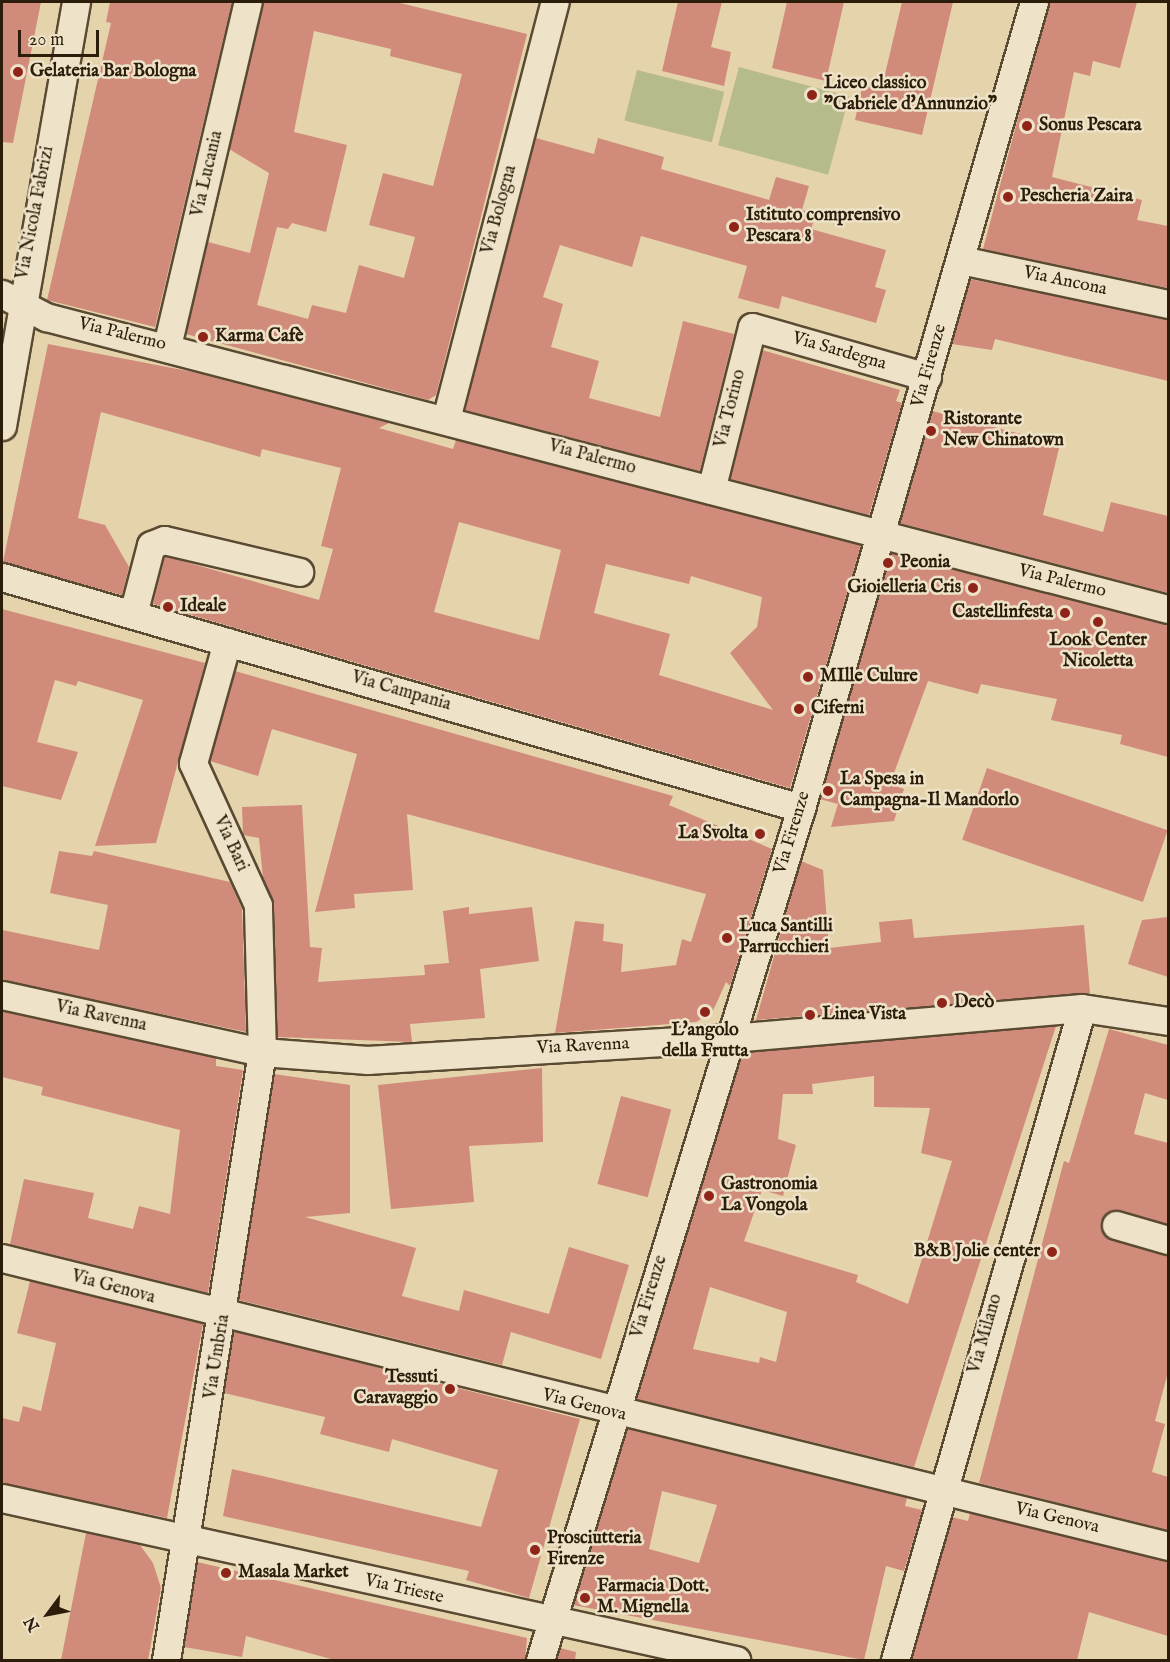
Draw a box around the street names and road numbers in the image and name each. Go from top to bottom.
street label: Via Lucania [188,129,228,219]
street label: Via Nicola Fabrizi [12,144,60,282]
street label: Via Bologna [478,163,522,257]
street label: Via Ancona [1021,263,1109,301]
street label: Via Palermo [76,314,168,356]
street label: Via Firenze [908,322,952,410]
street label: Via Sardegna [789,328,889,376]
street label: Via Torino [711,367,751,451]
street label: Via Palermo [546,436,638,480]
street label: Via Palermo [1016,561,1108,603]
street label: Via Campania [349,667,453,717]
street label: Via Firenze [770,789,816,877]
street label: Via Bari [208,813,252,875]
street label: Via Ravenna [53,997,149,1037]
street label: Via Ravenna [536,1034,630,1060]
street label: Via Firenze [627,1253,673,1341]
street label: Via Genova [69,1266,157,1310]
street label: Via Milano [964,1292,1008,1376]
street label: Via Umbria [201,1313,235,1401]
street label: Via Genova [540,1385,628,1427]
street label: Via Genova [1013,1499,1101,1539]
street label: Via Trieste [362,1570,446,1610]

